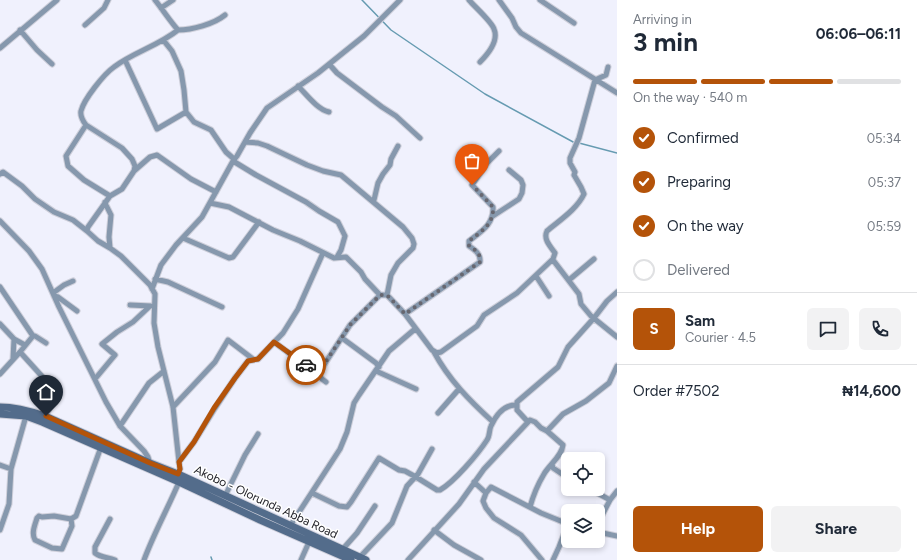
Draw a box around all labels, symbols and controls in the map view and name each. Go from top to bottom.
text: Arriving in [633,12,692,27]
text: 06:06–06:11 [816,25,901,43]
text: 3 min [633,26,698,58]
text: On the way · 540 m [633,90,747,105]
icon: check [633,127,655,149]
text: Confirmed [667,129,739,147]
text: 05:34 [867,131,901,146]
pin [455,144,489,185]
icon: bag [461,150,483,172]
icon: check [633,171,655,193]
text: Preparing [667,173,731,191]
text: 05:37 [868,175,901,190]
icon: check [633,215,655,237]
text: On the way [667,217,744,235]
text: 05:59 [867,219,901,234]
text: Delivered [667,261,730,279]
button: chat [807,308,849,350]
button: phone [859,308,901,350]
text: Sam [685,312,715,330]
text: S [649,320,659,338]
text: Courier · 4.5 [685,330,756,345]
courier [286,345,326,385]
icon: car [295,354,317,376]
pin [29,375,63,416]
icon: home [35,381,57,403]
text: Order #7502 [633,382,720,400]
text: ₦14,600 [842,382,901,400]
map controls [561,452,605,548]
button: locate [561,452,605,496]
street label: Akobo - Olorunda Abba Road [192,462,340,542]
button: layers [561,504,605,548]
button: Help [633,506,763,552]
button: Share [771,506,901,552]

